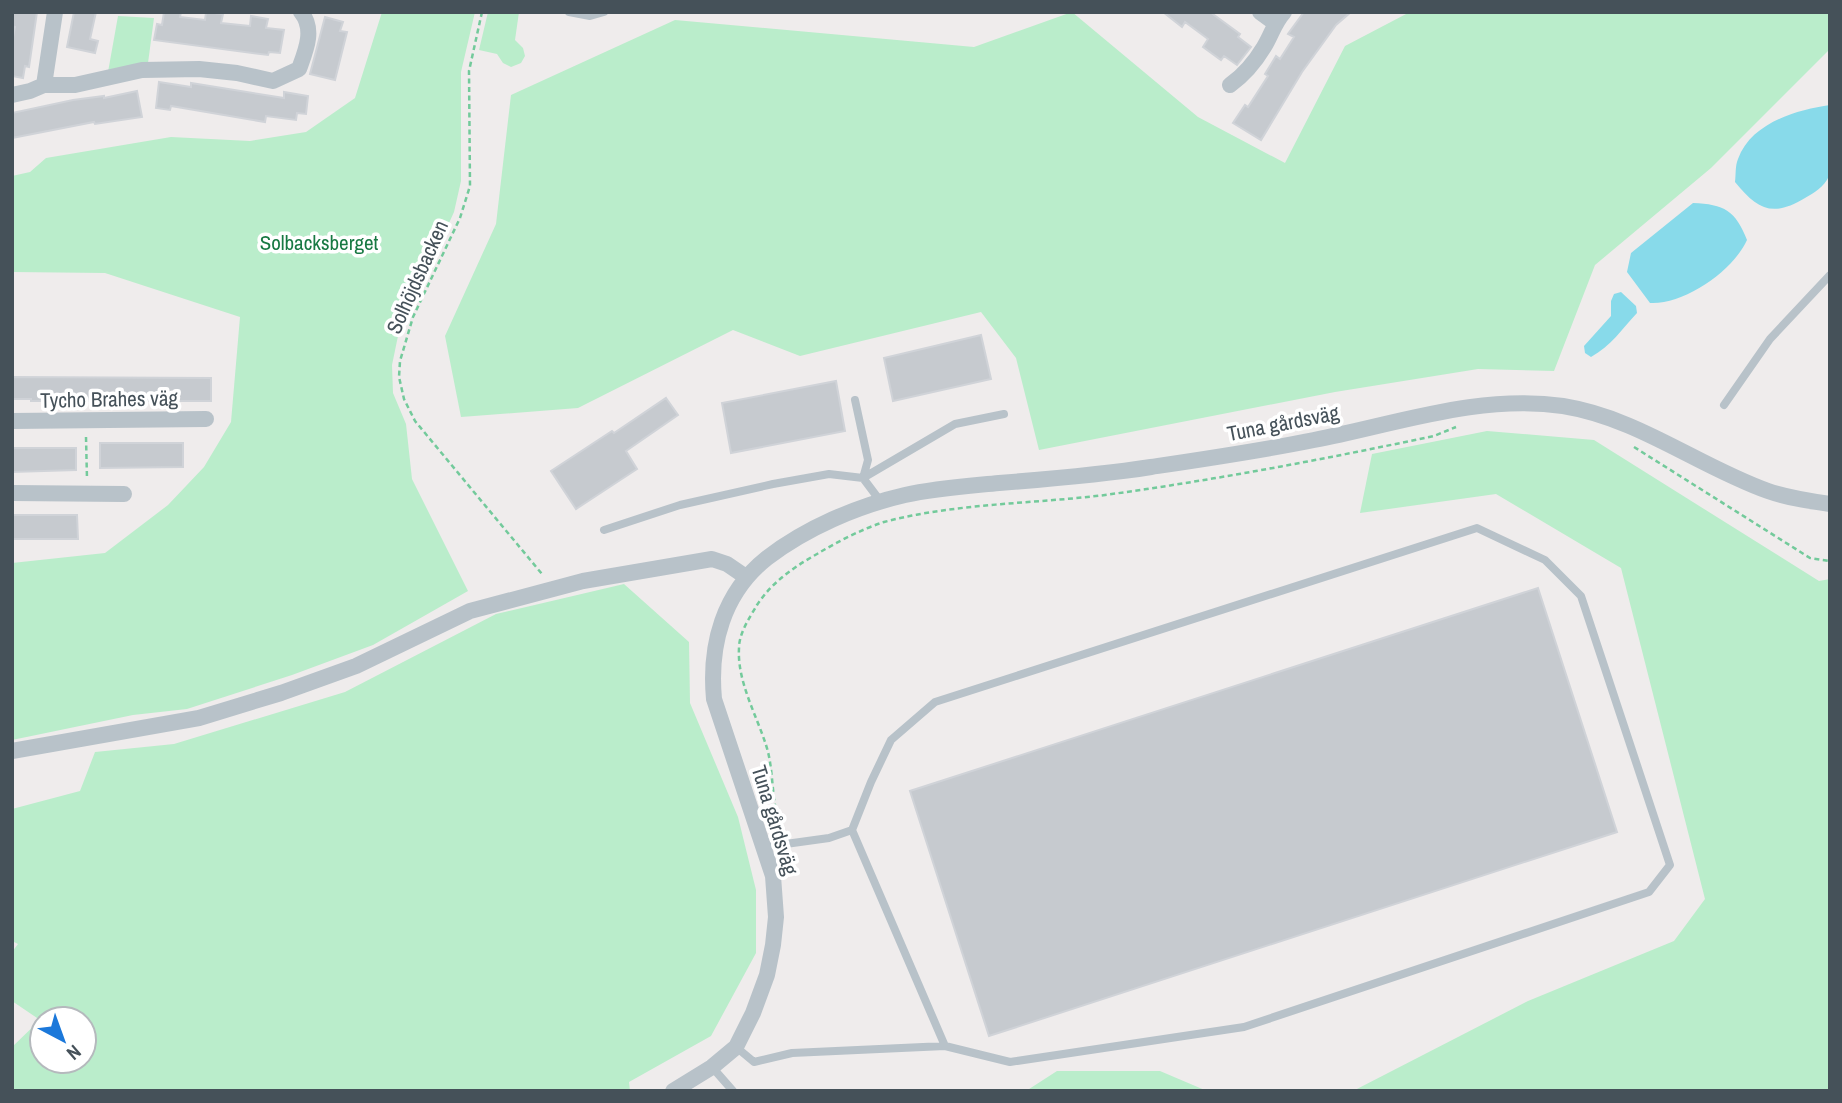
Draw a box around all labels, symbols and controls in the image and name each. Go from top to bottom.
street label: Solhöjdsbacken [379,216,455,338]
park label: Solbacksberget [260,228,379,257]
street label: Tycho Brahes väg [40,383,179,415]
street label: Tuna gårdsväg [1225,398,1342,448]
street label: Tuna gårdsväg [745,762,806,879]
north arrow [28,1005,98,1075]
text: N [61,1039,87,1066]

